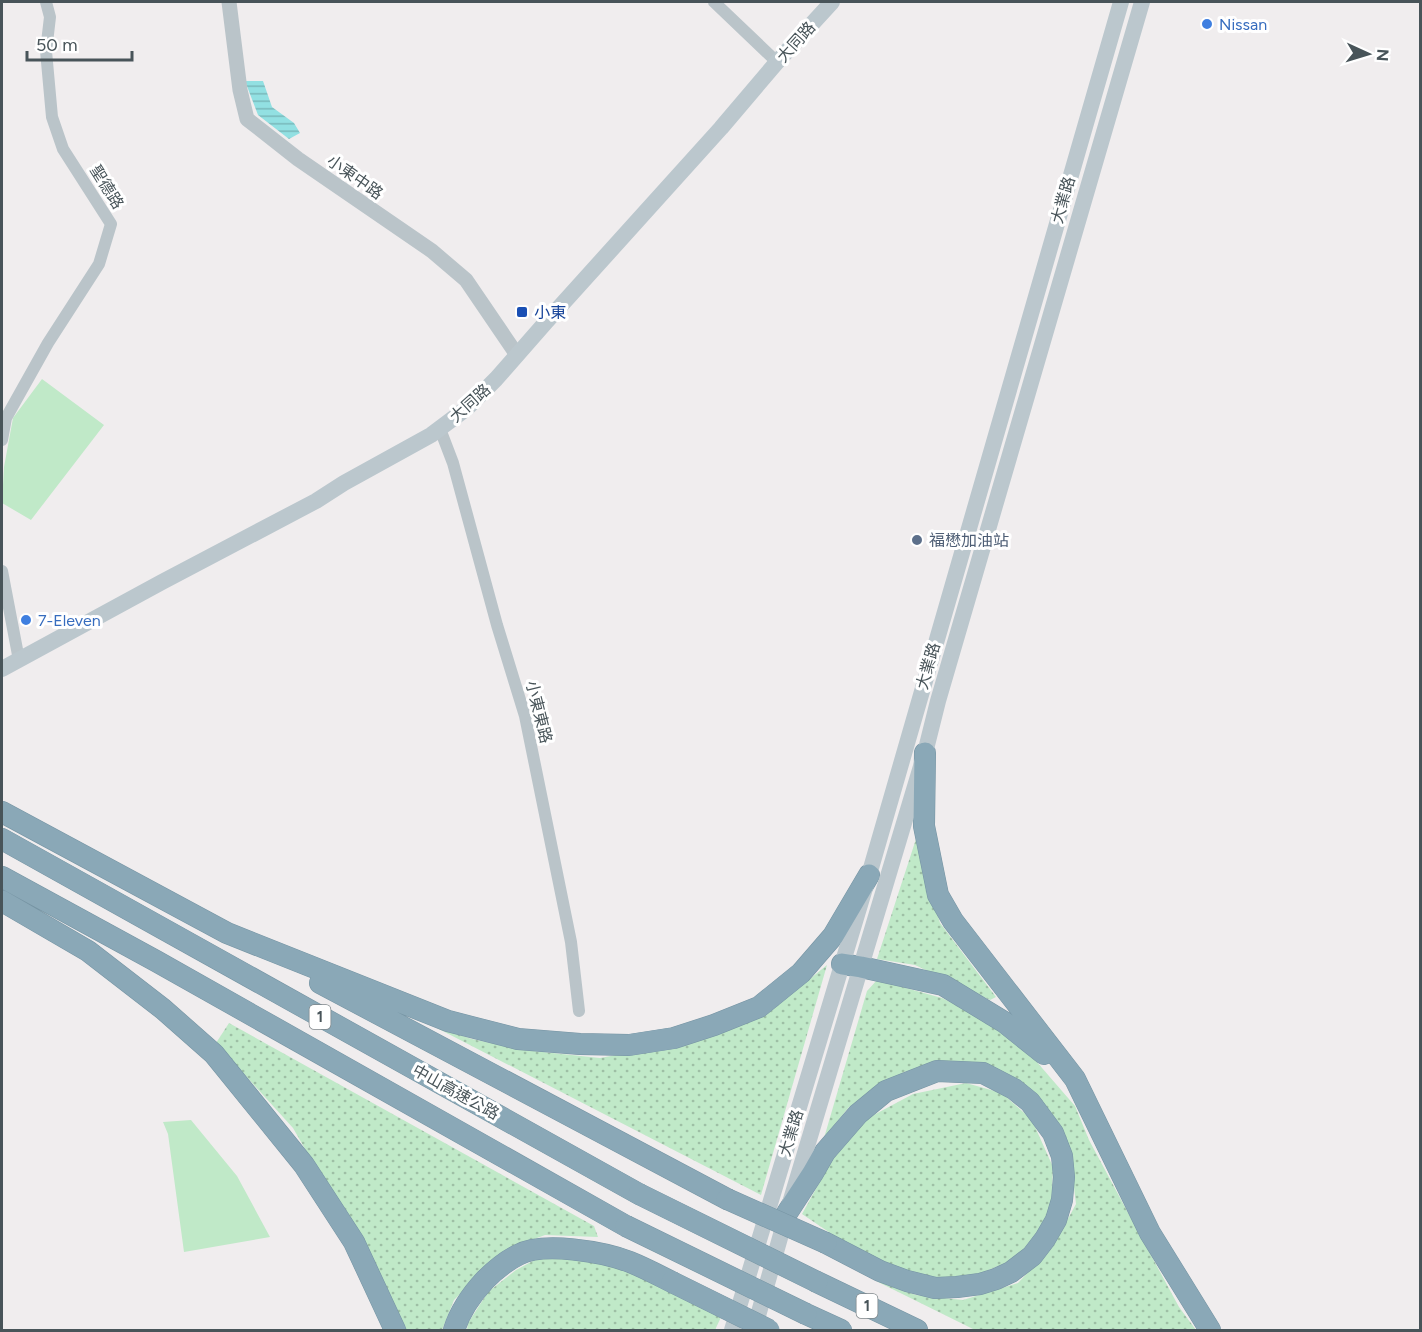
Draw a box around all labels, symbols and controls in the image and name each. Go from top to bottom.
place label: Nissan [1219,15,1267,34]
marker: Nissan [1200,17,1214,31]
street label: 大同路 [773,18,819,66]
scale bar [27,24,132,62]
north arrow [1338,24,1398,84]
text: 50 m [36,34,78,56]
text: N [1373,48,1392,62]
street label: 小東中路 [323,151,387,203]
street label: 聖德路 [86,162,128,212]
street label: 大業路 [1047,174,1079,226]
place label: 小東 [534,303,566,322]
marker: 小東 [515,305,529,319]
street label: 大同路 [446,380,494,426]
place label: 福懋加油站 [929,531,1009,550]
marker: 福懋加油站 [910,533,924,547]
place label: 7-Eleven [38,611,101,630]
marker: 7-Eleven [19,613,33,627]
street label: 大業路 [912,640,944,692]
street label: 小東東路 [522,679,556,745]
road number: 1 [310,1005,330,1029]
street label: 中山高速公路 [409,1060,503,1124]
street label: 大業路 [775,1107,807,1159]
road number: 1 [856,1294,878,1318]

